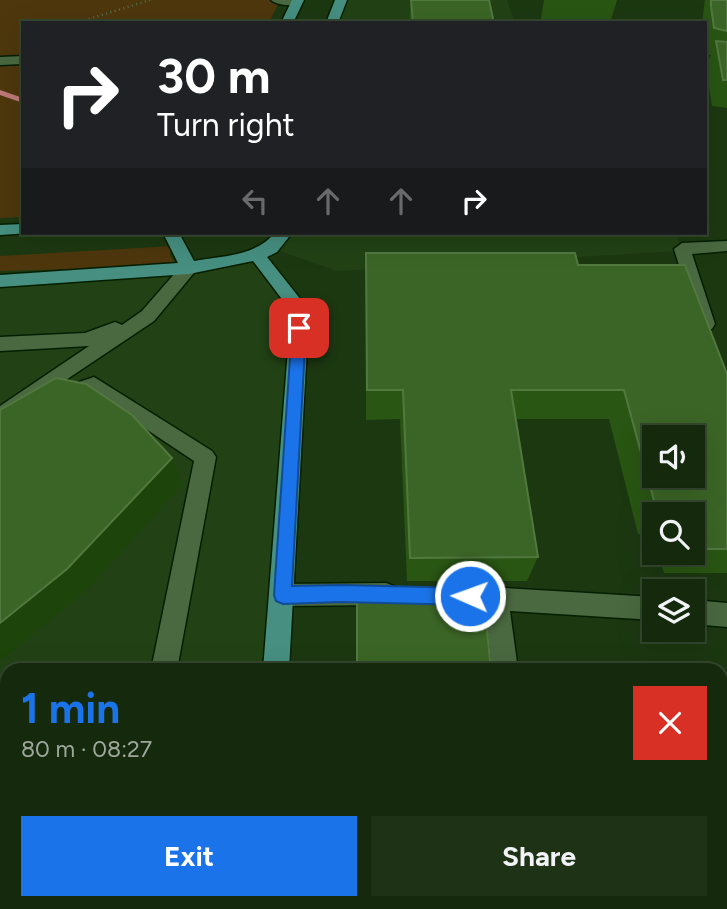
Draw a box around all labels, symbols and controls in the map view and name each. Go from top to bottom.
text: 30 m [157,46,270,105]
icon: right [42,49,133,140]
text: Turn right [157,106,295,144]
icon: left [236,182,274,220]
icon: ahead [309,182,347,220]
icon: ahead [382,182,420,220]
icon: right [455,182,493,220]
pin [269,298,329,358]
icon: arrive [280,309,318,347]
map controls [642,425,705,642]
button: sound [642,425,705,488]
button: search [642,502,705,565]
position arrow [433,559,507,633]
button: layers [642,579,705,642]
text: 1 min [21,683,120,734]
button: close [633,686,707,760]
text: 80 m · 08:27 [21,735,152,763]
button: Exit [21,816,357,896]
button: Share [371,816,707,896]

